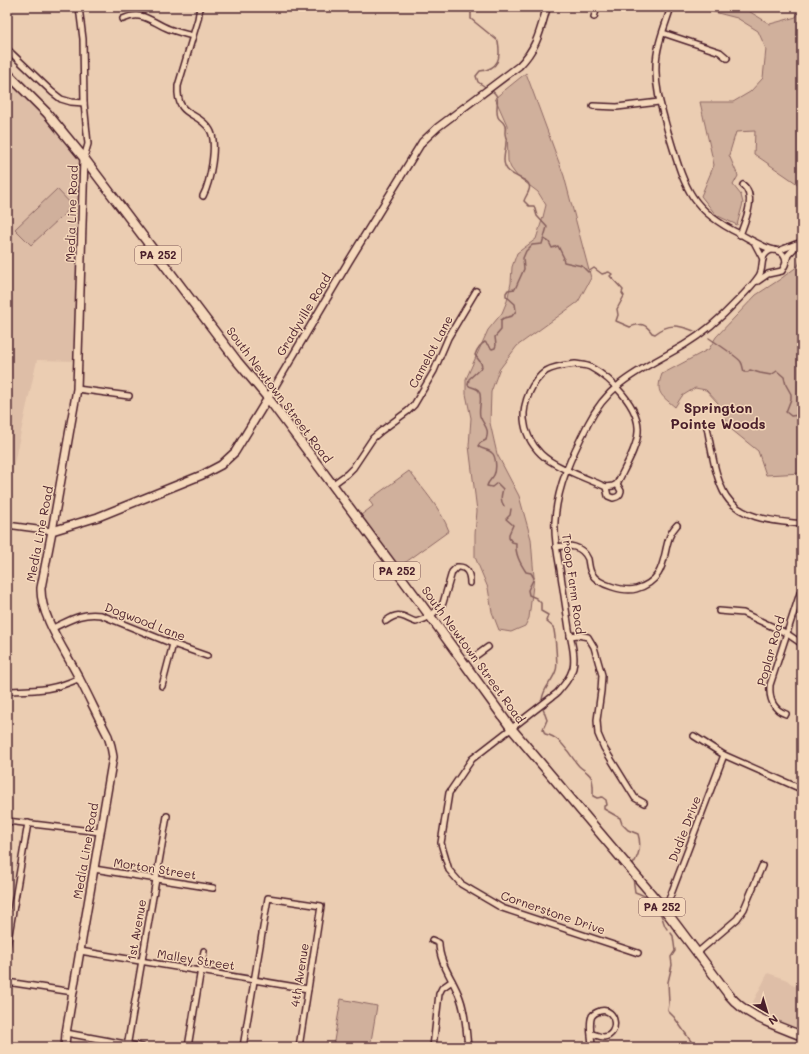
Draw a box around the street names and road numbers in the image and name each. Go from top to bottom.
street label: Media Line Road [61,165,81,263]
road number: PA 252 [135,246,181,264]
street label: Gradyville Road [272,270,334,359]
street label: Camelot Lane [404,312,456,391]
street label: South Newtown Street Road [223,323,336,466]
street label: Media Line Road [22,484,56,583]
street label: Troop Farm Road [559,532,589,636]
road number: PA 252 [374,562,420,580]
street label: South Newtown Street Road [419,583,529,727]
street label: Dogwood Lane [103,598,188,644]
street label: Poplar Road [752,613,788,688]
street label: Dudie Drive [664,794,704,864]
street label: Media Line Road [69,801,101,900]
street label: Morton Street [113,854,198,882]
street label: Cornerstone Drive [499,887,608,937]
street label: 1st Avenue [123,898,149,962]
road number: PA 252 [639,898,685,916]
street label: 4th Avenue [286,942,312,1008]
street label: Malley Street [156,945,236,973]

